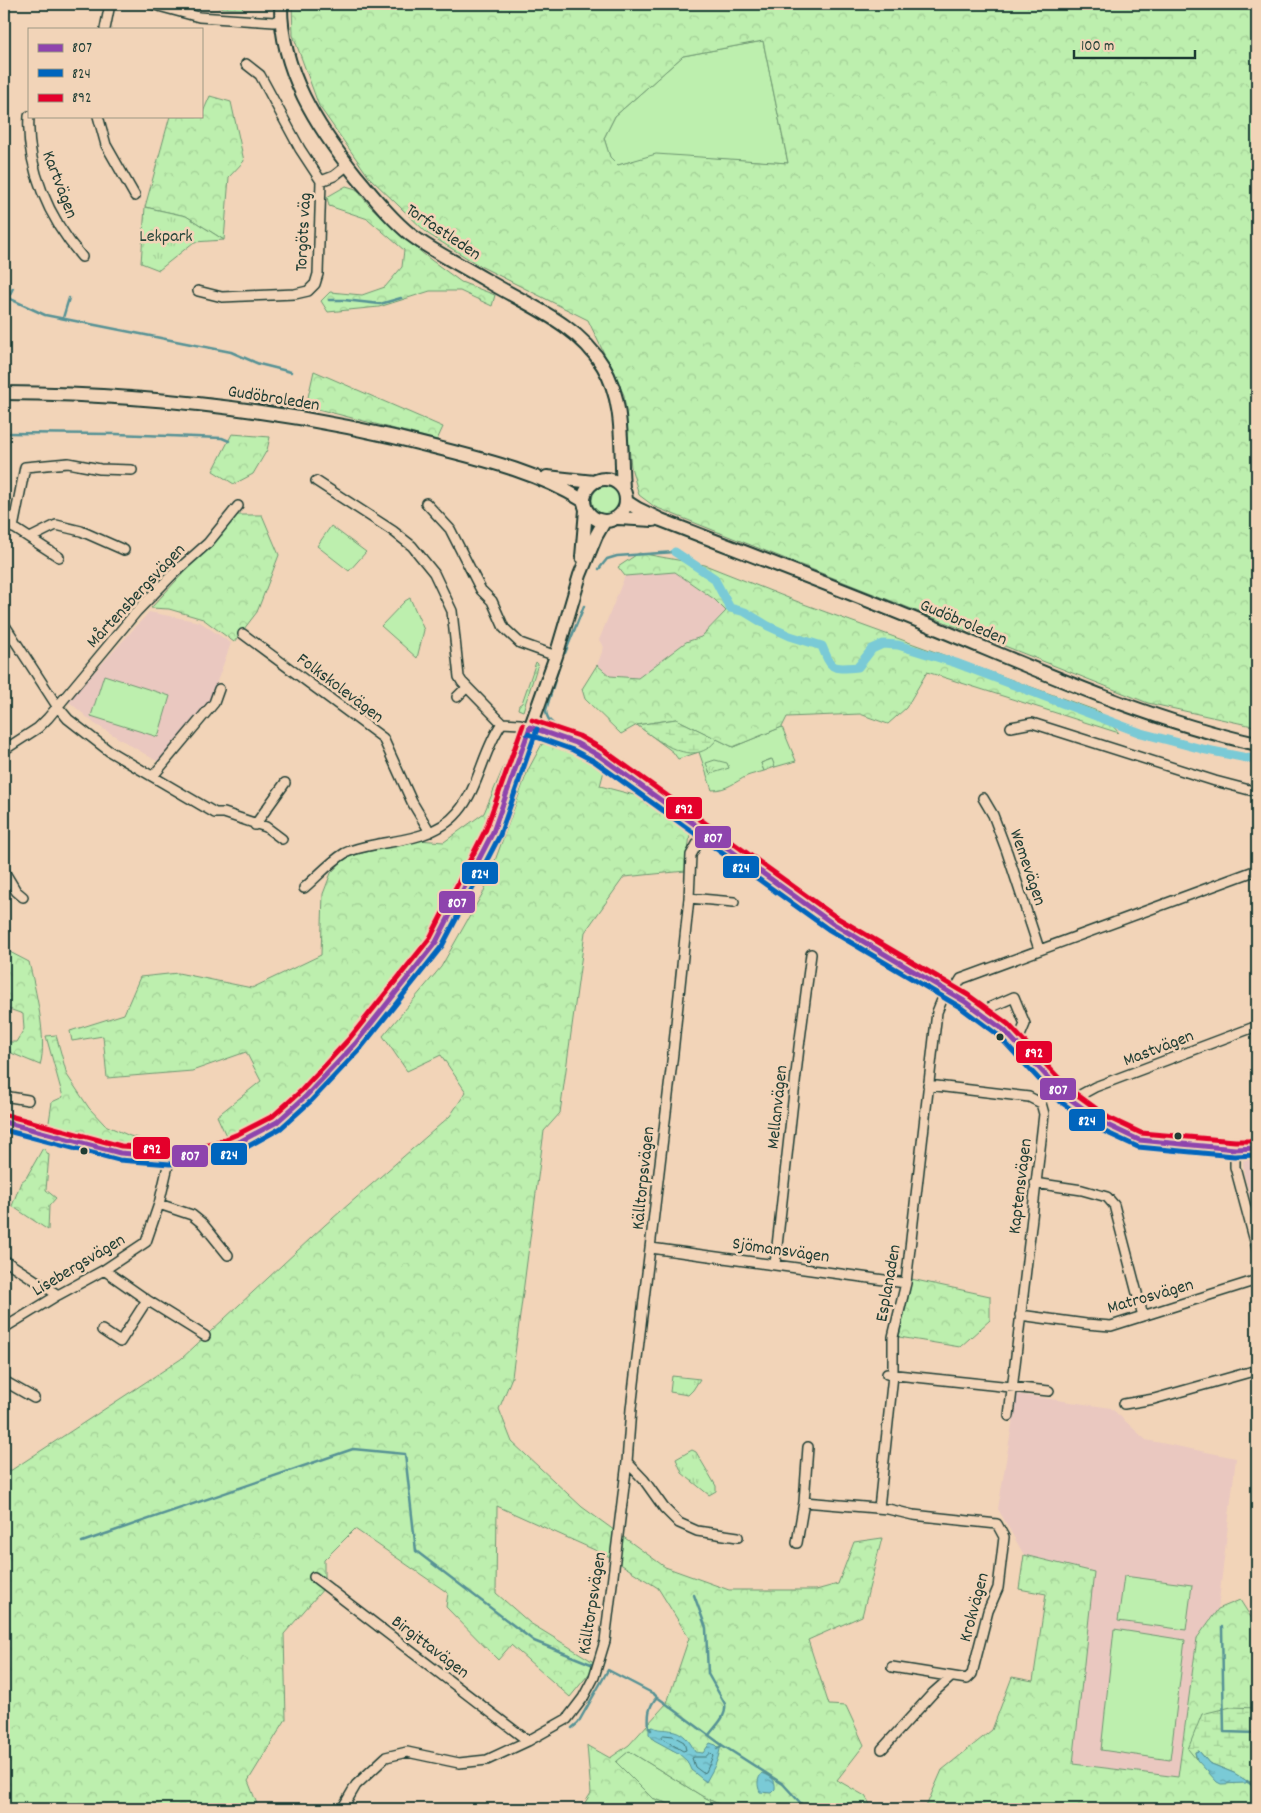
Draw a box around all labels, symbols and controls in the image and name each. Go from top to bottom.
legend [28,28,202,118]
scale bar [1074,28,1195,60]
text: 100 m [1081,36,1114,58]
text: 807 [72,38,92,60]
text: 824 [72,64,91,86]
text: 892 [72,88,91,110]
street label: Kartvägen [34,147,83,222]
street label: Torgöts väg [290,192,319,272]
street label: Torfastleden [400,199,485,268]
park label: Lekpark [139,225,193,250]
street label: Gudöbroleden [226,380,321,419]
street label: Mårtensbergsvägen [82,539,192,655]
street label: Gudöbroleden [915,594,1011,653]
street label: Folkskolevägen [291,648,388,730]
line badge: 892 [665,796,703,820]
text: 892 [675,800,693,820]
line badge: 807 [694,825,732,849]
street label: Wemevägen [1002,826,1051,909]
text: 807 [704,829,723,849]
line badge: 824 [722,855,760,879]
text: 824 [732,859,750,879]
line badge: 824 [461,861,499,885]
text: 824 [471,865,489,885]
line badge: 807 [438,890,476,914]
text: 807 [448,894,467,914]
street label: Mastvägen [1120,1024,1198,1074]
unlabelled marker [995,1032,1005,1042]
line badge: 892 [1015,1040,1053,1064]
text: 892 [1025,1044,1043,1064]
street label: Mellanvägen [762,1064,795,1151]
line badge: 807 [1039,1077,1077,1101]
text: 807 [1049,1081,1068,1101]
line badge: 824 [1068,1108,1106,1132]
text: 824 [1078,1112,1096,1132]
street label: Källtorpsvägen [627,1125,662,1231]
unlabelled marker [1173,1131,1183,1141]
line badge: 892 [132,1136,171,1160]
street label: Kaptensvägen [1003,1137,1040,1236]
text: 892 [143,1140,161,1160]
line badge: 824 [210,1142,248,1166]
line badge: 807 [171,1144,209,1168]
unlabelled marker [79,1146,89,1156]
text: 824 [220,1146,238,1166]
text: 807 [181,1147,200,1167]
street label: Lisebergsvägen [28,1228,131,1304]
street label: Sjömansvägen [730,1232,831,1271]
street label: Esplanaden [870,1243,909,1324]
street label: Matrosvägen [1105,1273,1197,1322]
street label: Källtorpsvägen [573,1550,614,1657]
street label: Krokvägen [954,1570,997,1645]
street label: Birgittavägen [385,1610,474,1686]

